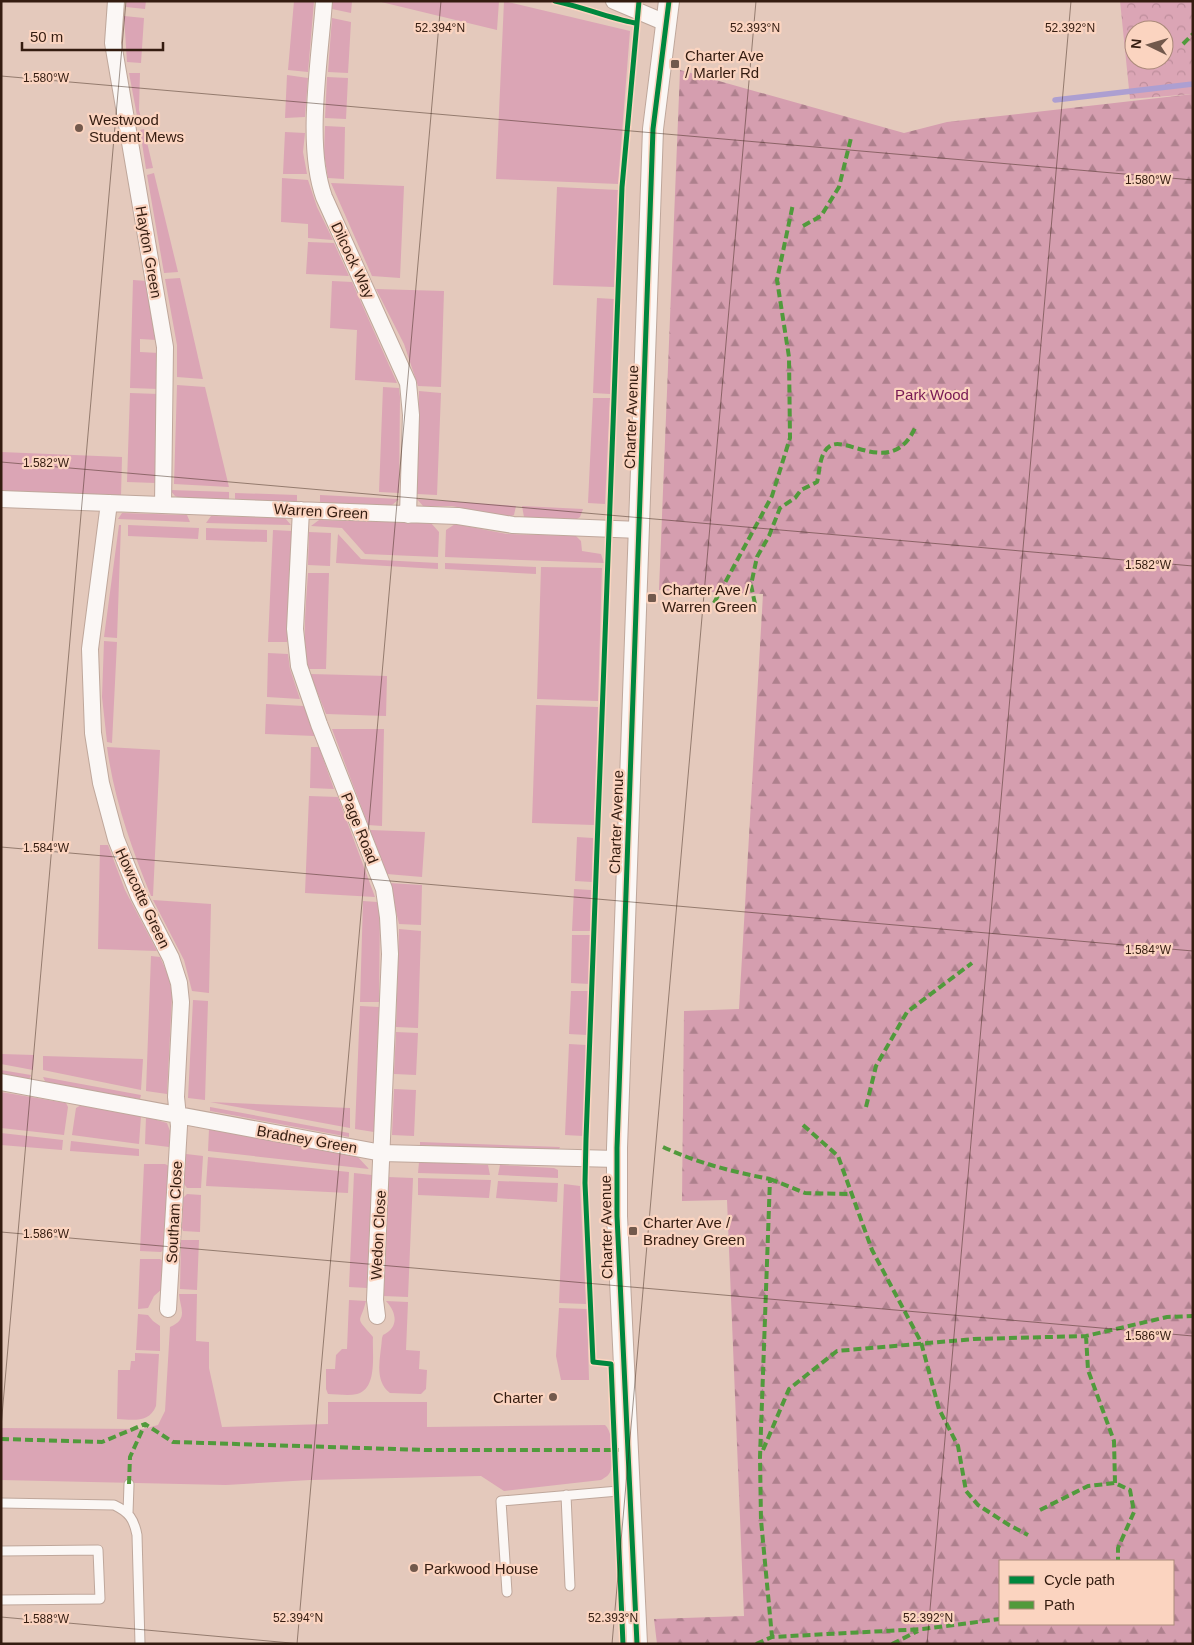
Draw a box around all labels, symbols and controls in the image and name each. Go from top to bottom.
scale bar [22,20,164,52]
north arrow [1124,20,1174,70]
text: 52.394°N [415,21,465,35]
text: 52.393°N [730,21,780,35]
text: 52.392°N [1045,21,1095,35]
text: 50 m [30,28,63,45]
text: N [1128,38,1144,50]
place label: Charter Ave / Marler Rd [685,47,764,81]
marker: Charter Ave / Marler Rd [669,58,681,70]
text: 1.580°W [23,71,70,85]
place label: Westwood Student Mews [89,111,184,145]
marker: Westwood Student Mews [73,122,85,134]
text: 1.580°W [1125,173,1172,187]
street label: Hayton Green [133,205,165,299]
street label: Dilcock Way [328,219,378,301]
street label: Charter Avenue [621,365,641,469]
park label: Park Wood [895,386,969,403]
text: 1.582°W [23,456,70,470]
street label: Warren Green [273,500,369,522]
text: 1.582°W [1125,558,1172,572]
place label: Charter Ave / Warren Green [662,581,756,615]
marker: Charter Ave / Warren Green [646,592,658,604]
street label: Charter Avenue [606,770,626,874]
street label: Page Road [338,790,382,866]
text: 1.584°W [23,841,70,855]
street label: Howcotte Green [112,845,174,951]
text: 1.584°W [1125,943,1172,957]
street label: Bradney Green [255,1122,359,1156]
street label: Southam Close [163,1160,185,1264]
street label: Charter Avenue [597,1175,615,1279]
street label: Wedon Close [367,1190,389,1280]
place label: Charter Ave / Bradney Green [643,1214,745,1248]
marker: Charter Ave / Bradney Green [627,1225,639,1237]
text: 1.586°W [23,1227,70,1241]
text: 1.586°W [1125,1329,1172,1343]
place label: Charter [493,1389,543,1406]
marker: Charter [547,1391,559,1403]
place label: Parkwood House [424,1560,538,1577]
legend [999,1560,1174,1625]
marker: Parkwood House [408,1562,420,1574]
text: Cycle path [1044,1571,1115,1588]
text: Path [1044,1596,1075,1613]
text: 52.394°N [273,1611,323,1625]
text: 52.393°N [588,1611,638,1625]
text: 52.392°N [903,1611,953,1625]
text: 1.588°W [23,1612,70,1626]

